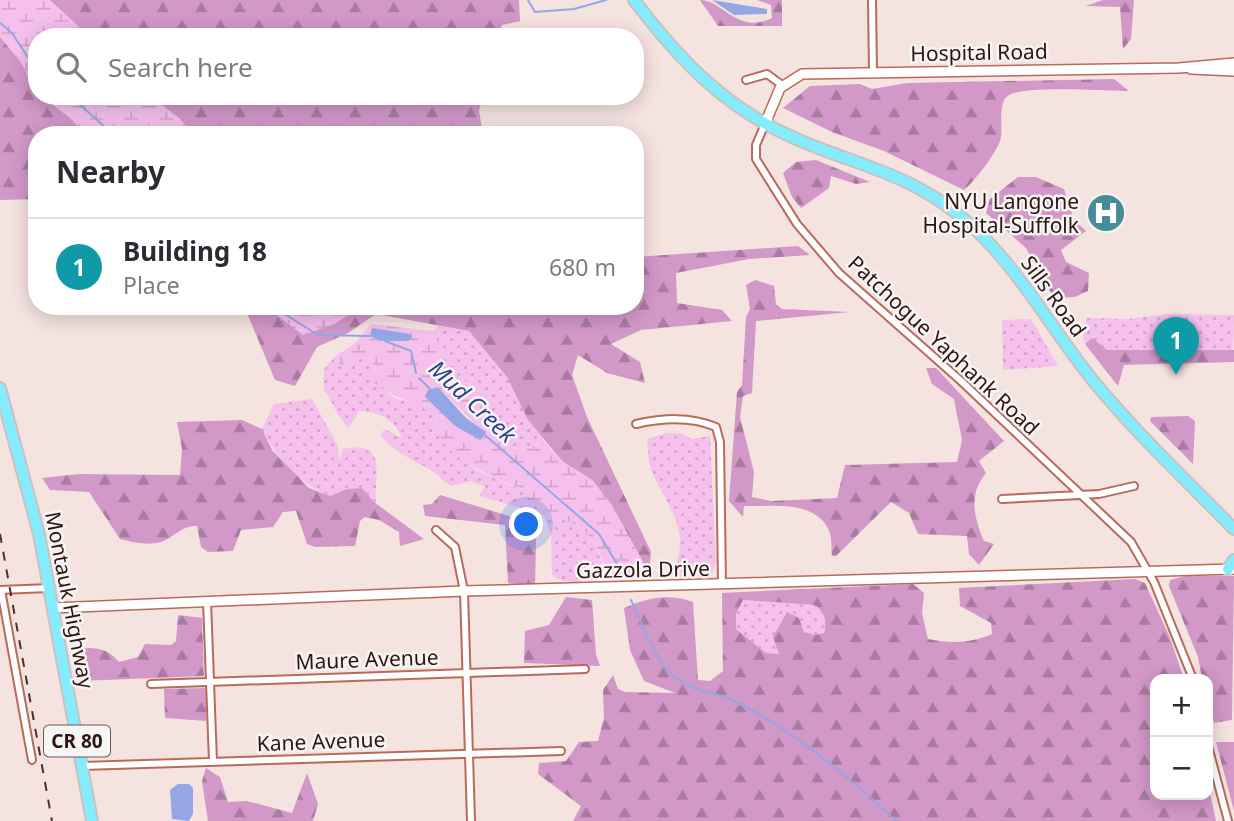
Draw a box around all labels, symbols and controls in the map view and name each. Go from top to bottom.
search box [28,28,644,105]
street label: Hospital Road [910,37,1048,67]
icon: search [52,48,90,86]
text: Search here [108,49,253,85]
text: Nearby [56,151,165,192]
place label: NYU Langone Hospital-Suffolk [923,187,1080,239]
hospital icon: NYU Langone Hospital-Suffolk [1085,192,1127,234]
text: Building 18 [123,233,267,269]
street label: Patchogue Yaphank Road [843,249,1045,441]
street label: Sills Road [1015,250,1093,342]
text: 1 [72,251,86,283]
text: 680 m [549,251,616,283]
text: Place [123,269,180,301]
pin: 1 [1153,317,1199,375]
water label: Mud Creek [422,352,525,451]
your location [509,507,543,541]
street label: Montauk Highway [39,509,101,691]
street label: Gazzola Drive [576,554,710,584]
street label: Maure Avenue [295,643,439,675]
map controls [1150,674,1213,800]
button: + [1150,674,1213,737]
street label: Kane Avenue [256,725,386,757]
road number: CR 80 [44,726,110,756]
button: − [1150,737,1213,800]

